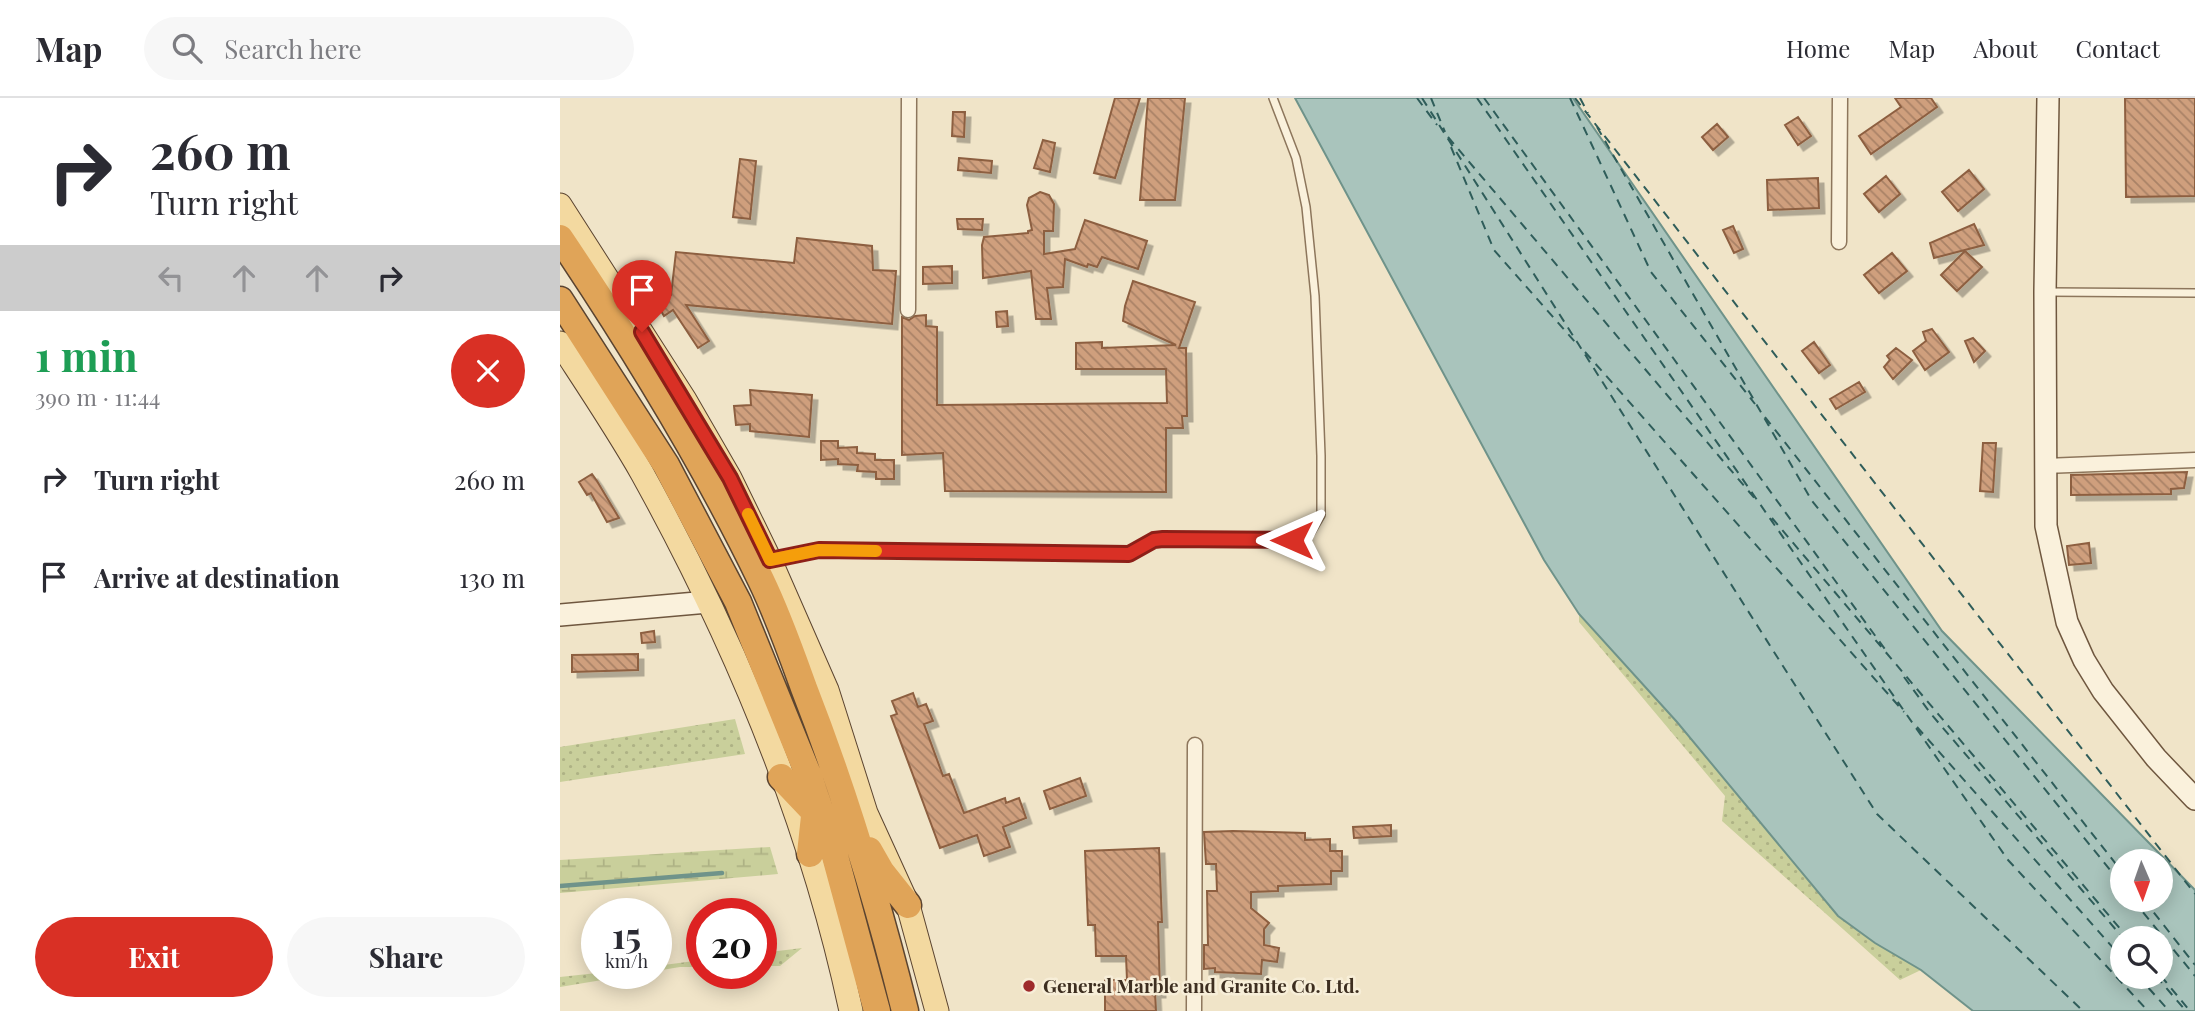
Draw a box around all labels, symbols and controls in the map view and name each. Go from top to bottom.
search box [144,17,634,80]
text: Map [35,26,102,70]
icon: search [168,29,206,67]
text: Search here [224,31,362,66]
text: Home [1786,32,1850,64]
text: Map [1888,32,1935,64]
text: About [1973,32,2037,64]
text: Contact [2075,32,2160,64]
text: 260 m [150,117,290,182]
icon: right [35,126,126,217]
text: Turn right [150,180,298,223]
icon: left [152,259,190,297]
icon: ahead [225,259,263,297]
icon: ahead [298,259,336,297]
icon: right [371,259,409,297]
pin [612,260,672,332]
icon: arrive [623,271,661,309]
text: 1 min [35,327,138,383]
button: close [451,334,525,408]
text: 390 m · 11:44 [35,381,160,412]
icon: right [35,460,73,498]
text: Turn right [94,462,220,497]
text: 260 m [454,462,525,497]
position arrow [1255,503,1329,577]
icon: arrive [35,558,73,596]
text: Arrive at destination [94,560,340,595]
text: 130 m [459,560,525,595]
north arrow [2110,849,2174,912]
map controls [2110,849,2173,989]
speed limit sign: 20 [686,898,777,989]
text: 15 [612,911,641,958]
button: Exit [35,917,273,997]
button: Share [287,917,525,997]
button: search [2110,926,2173,989]
text: km/h [605,949,648,973]
place label: General Marble and Granite Co. Ltd. [1043,972,1360,998]
marker: General Marble and Granite Co. Ltd. [1021,978,1037,994]

